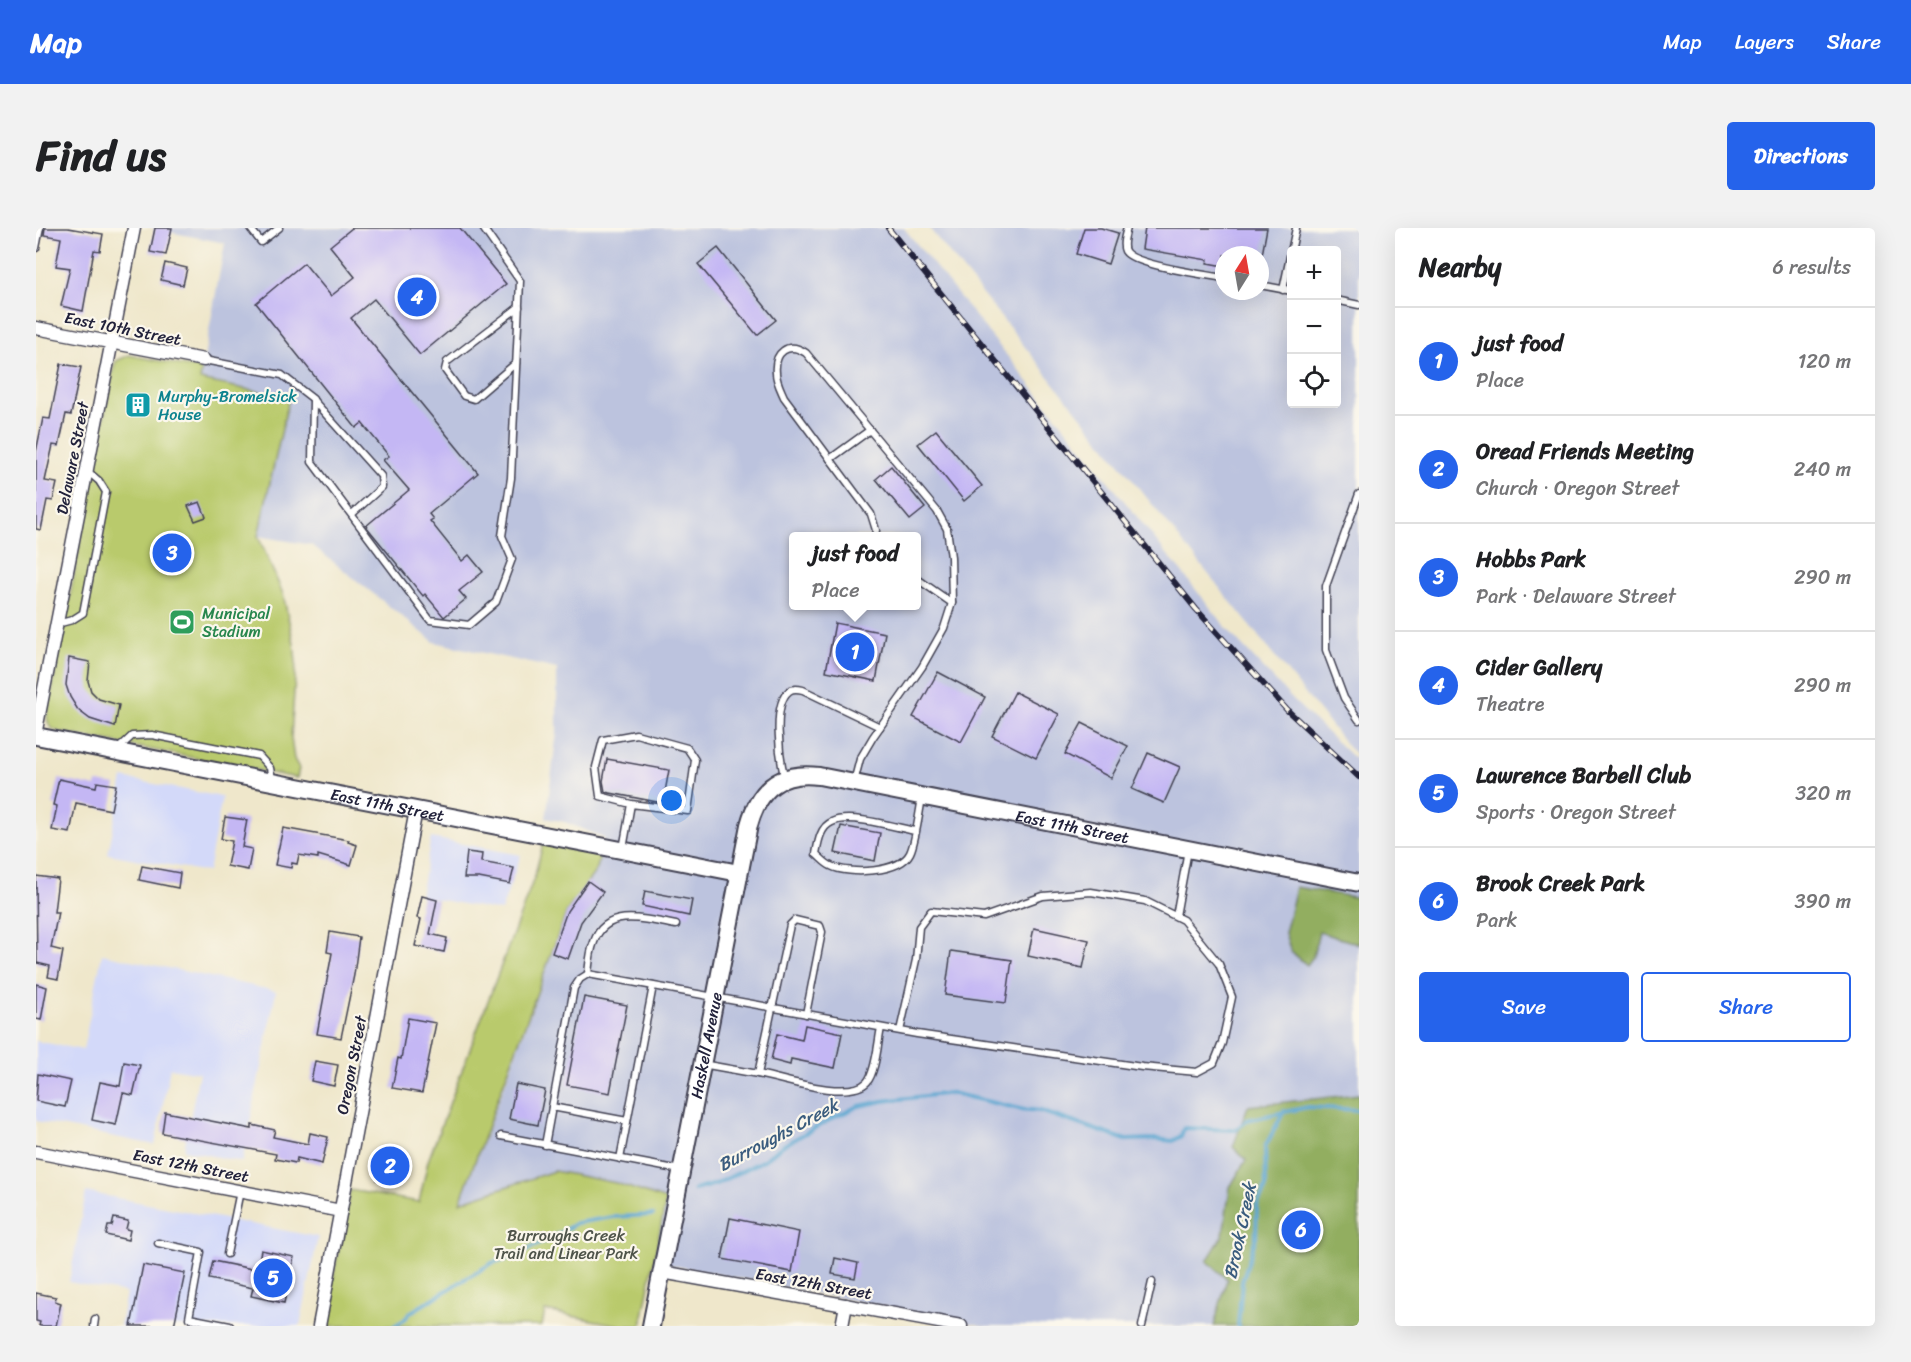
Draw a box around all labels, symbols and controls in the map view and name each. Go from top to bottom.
text: Map [30,18,82,67]
text: Map [1663,23,1702,61]
text: Layers [1735,23,1794,61]
text: Share [1827,23,1881,61]
text: Find us [36,119,166,193]
button: Directions [1727,122,1875,190]
text: Nearby [1419,244,1501,290]
north arrow [1215,246,1269,300]
map controls [1287,246,1341,408]
button: + [1287,246,1341,300]
text: 6 results [1772,250,1851,285]
pin: 4 [398,274,436,320]
button: − [1287,300,1341,354]
street label: East 10th Street [62,303,184,354]
text: just food [1476,324,1563,363]
text: 1 [1434,344,1443,379]
text: 120 m [1798,344,1851,379]
button: locate [1287,354,1341,408]
text: Place [1476,363,1524,398]
place label: Murphy-Bromelsick House [158,382,297,429]
building icon: Murphy-Bromelsick House [123,390,153,420]
street label: Delaware Street [47,399,98,517]
text: Oread Friends Meeting [1476,432,1694,471]
text: 2 [1433,452,1444,487]
text: 240 m [1794,452,1851,487]
text: Church · Oregon Street [1476,471,1679,506]
pin: 3 [152,530,192,576]
popup [789,532,921,610]
text: just food [811,534,899,573]
text: Hobbs Park [1476,540,1586,579]
text: 3 [1433,560,1444,595]
text: 290 m [1794,560,1851,595]
text: Place [811,573,860,608]
text: Park · Delaware Street [1476,579,1676,614]
place label: Municipal Stadium [202,599,271,646]
sports icon: Municipal Stadium [167,607,197,637]
pin: 1 [836,630,874,674]
text: Cider Gallery [1476,648,1602,687]
text: 4 [1432,668,1445,703]
text: 290 m [1794,668,1851,703]
text: Theatre [1476,687,1545,722]
text: Lawrence Barbell Club [1476,756,1691,795]
text: 5 [1432,776,1445,811]
text: 320 m [1795,776,1851,811]
street label: East 11th Street [328,780,447,830]
your location [657,786,686,815]
text: Sports · Oregon Street [1476,795,1676,830]
street label: East 11th Street [1013,801,1131,852]
text: Brook Creek Park [1476,864,1645,903]
text: 6 [1433,884,1444,919]
text: 390 m [1795,884,1851,919]
text: Park [1476,903,1517,938]
button: Save [1419,972,1629,1042]
button: Share [1641,972,1851,1042]
street label: Haskell Avenue [682,990,731,1101]
street label: Oregon Street [328,1013,375,1117]
water label: Burroughs Creek [712,1089,846,1180]
street label: East 12th Street [130,1140,251,1191]
pin: 2 [370,1144,410,1188]
water label: Brook Creek [1214,1178,1266,1282]
pin: 6 [1282,1208,1320,1252]
park label: Burroughs Creek Trail and Linear Park [494,1221,639,1268]
pin: 5 [254,1256,292,1300]
street label: East 12th Street [754,1259,874,1308]

